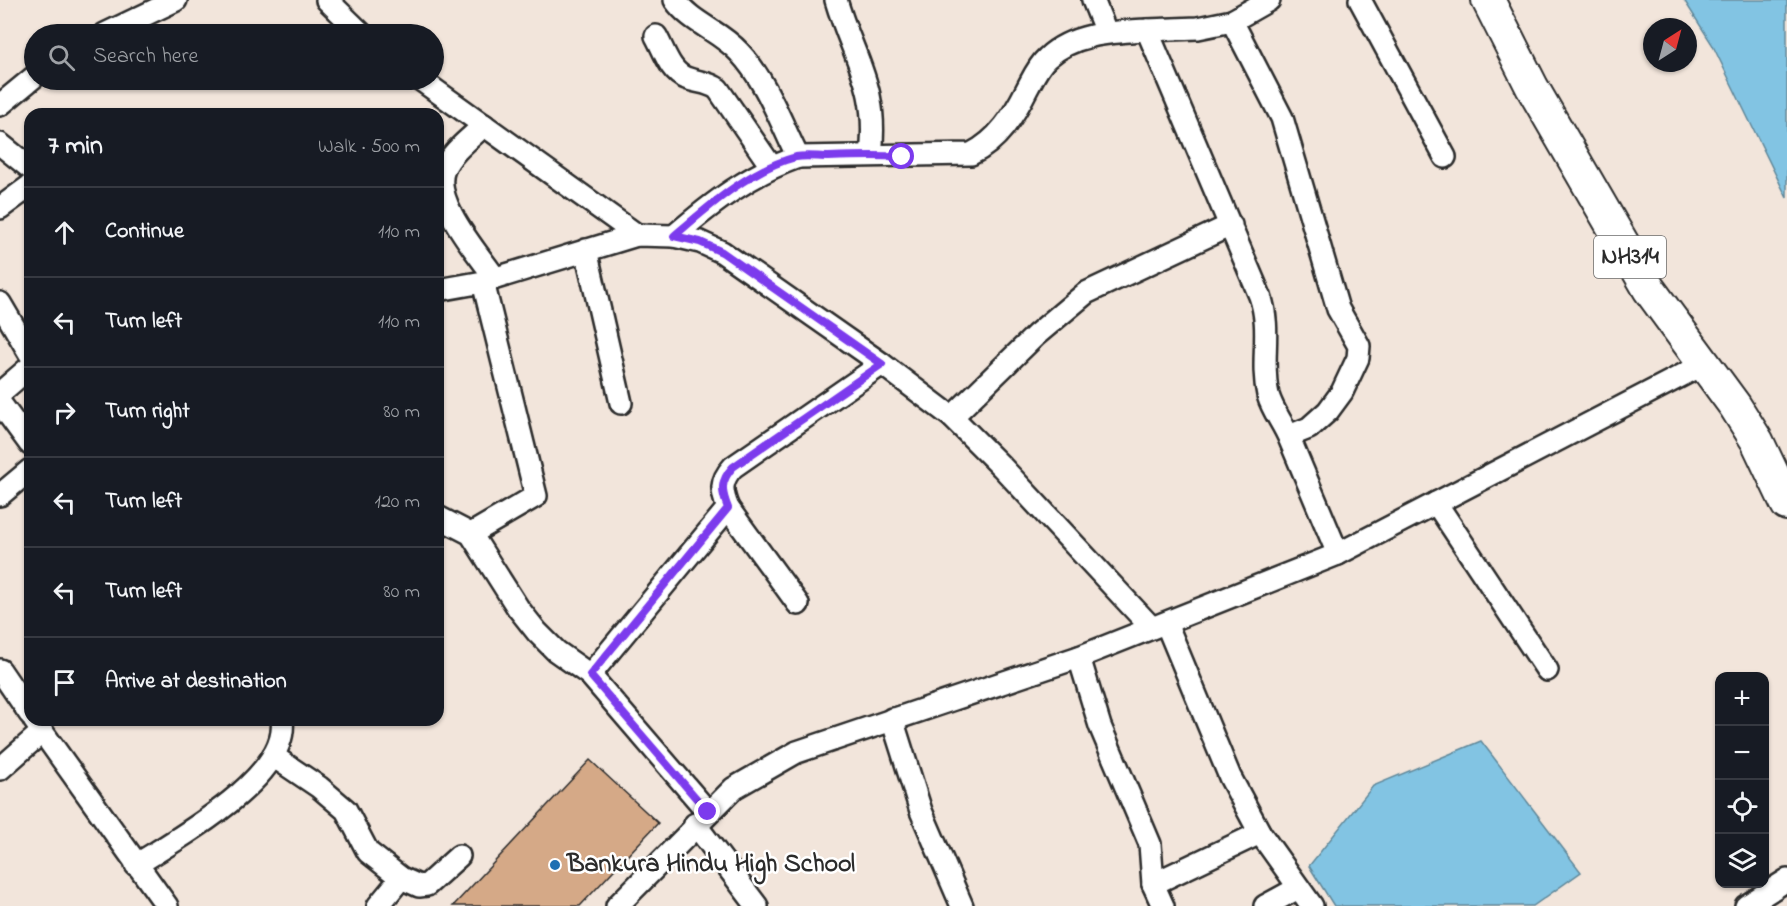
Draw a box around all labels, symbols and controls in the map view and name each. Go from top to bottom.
north arrow [1643,18,1697,72]
search box [24,24,444,90]
icon: search [45,41,78,74]
text: Search here [93,41,198,73]
text: 7 min [48,128,103,166]
text: Walk · 500 m [318,133,420,162]
route start [888,143,914,169]
icon: ahead [48,216,81,249]
text: Continue [105,216,184,248]
text: 110 m [378,218,420,247]
road number: NH314 [1594,236,1666,278]
icon: left [48,306,81,339]
text: Turn left [105,306,182,338]
text: 110 m [378,308,420,337]
icon: right [48,396,81,429]
text: Turn right [105,396,190,428]
text: 80 m [383,398,420,427]
icon: left [48,486,81,519]
text: Turn left [105,486,182,518]
text: 120 m [375,488,420,517]
icon: left [48,576,81,609]
text: Turn left [105,576,182,608]
text: 80 m [383,578,420,607]
icon: arrive [48,666,81,699]
text: Arrive at destination [105,666,287,698]
map controls [1715,672,1769,888]
button: + [1715,672,1769,726]
button: − [1715,726,1769,780]
button: locate [1715,780,1769,834]
route end [694,798,720,824]
button: layers [1715,834,1769,888]
place label: Bankura Hindu High School [566,846,855,885]
marker: Bankura Hindu High School [548,858,562,872]

